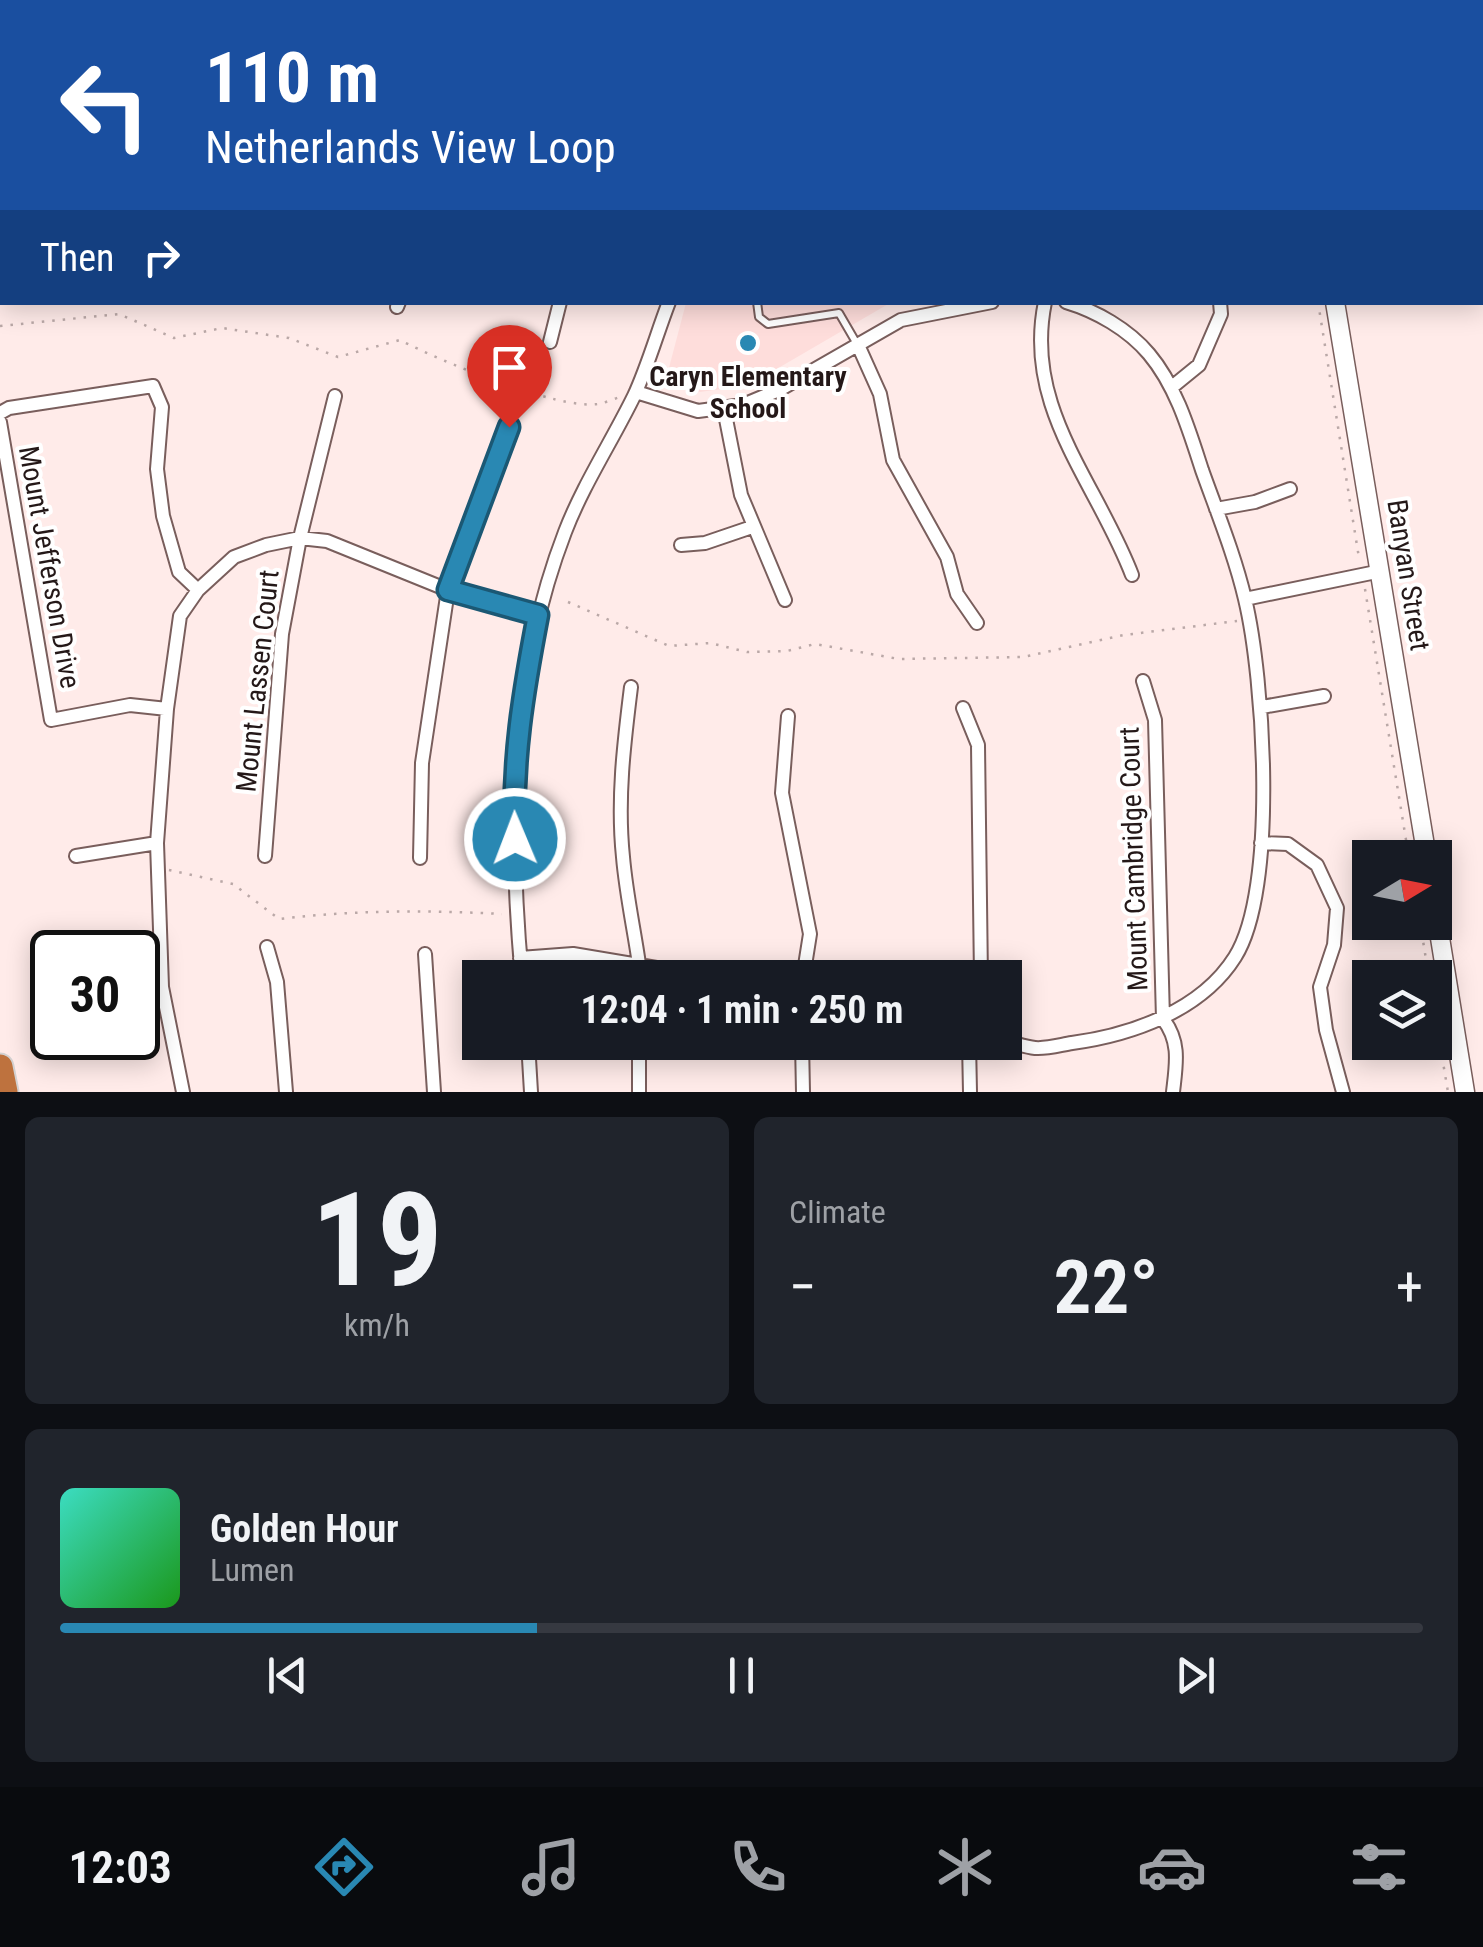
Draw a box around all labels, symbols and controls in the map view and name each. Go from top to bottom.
text: 110 m [205,37,379,119]
icon: left [40,40,170,170]
text: Netherlands View Loop [205,121,616,174]
icon: right [134,230,189,285]
text: Then [40,236,114,280]
pin [467,325,552,428]
marker: Caryn Elementary School [737,332,759,354]
icon: arrive [482,340,537,395]
place label: Caryn Elementary School [649,360,847,425]
street label: Mount Jefferson Drive [12,443,87,691]
street label: Banyan Street [1380,497,1437,653]
street label: Mount Lassen Court [229,568,286,794]
street label: Mount Cambridge Court [1112,726,1155,992]
position arrow [463,787,567,891]
north arrow [1352,840,1452,940]
map controls [1352,840,1452,1060]
speed limit sign: 30 [30,930,160,1060]
button: layers [1352,960,1452,1060]
text: 12:04 · 1 min · 250 m [581,988,903,1032]
text: 19 [311,1164,443,1317]
text: Climate [789,1193,886,1231]
text: 22° [1054,1243,1159,1331]
text: − [789,1255,817,1319]
text: + [1396,1255,1423,1319]
text: km/h [344,1306,410,1344]
text: Golden Hour [210,1507,399,1551]
text: Lumen [210,1551,295,1589]
icon: previous [260,1648,315,1703]
icon: pause [714,1648,769,1703]
icon: next [1168,1648,1223,1703]
icon: directions [309,1832,379,1902]
icon: music [516,1832,586,1902]
icon: phone [723,1832,793,1902]
icon: climate [930,1832,1000,1902]
icon: car [1137,1832,1207,1902]
icon: filters [1344,1832,1414,1902]
text: 12:03 [69,1841,172,1894]

